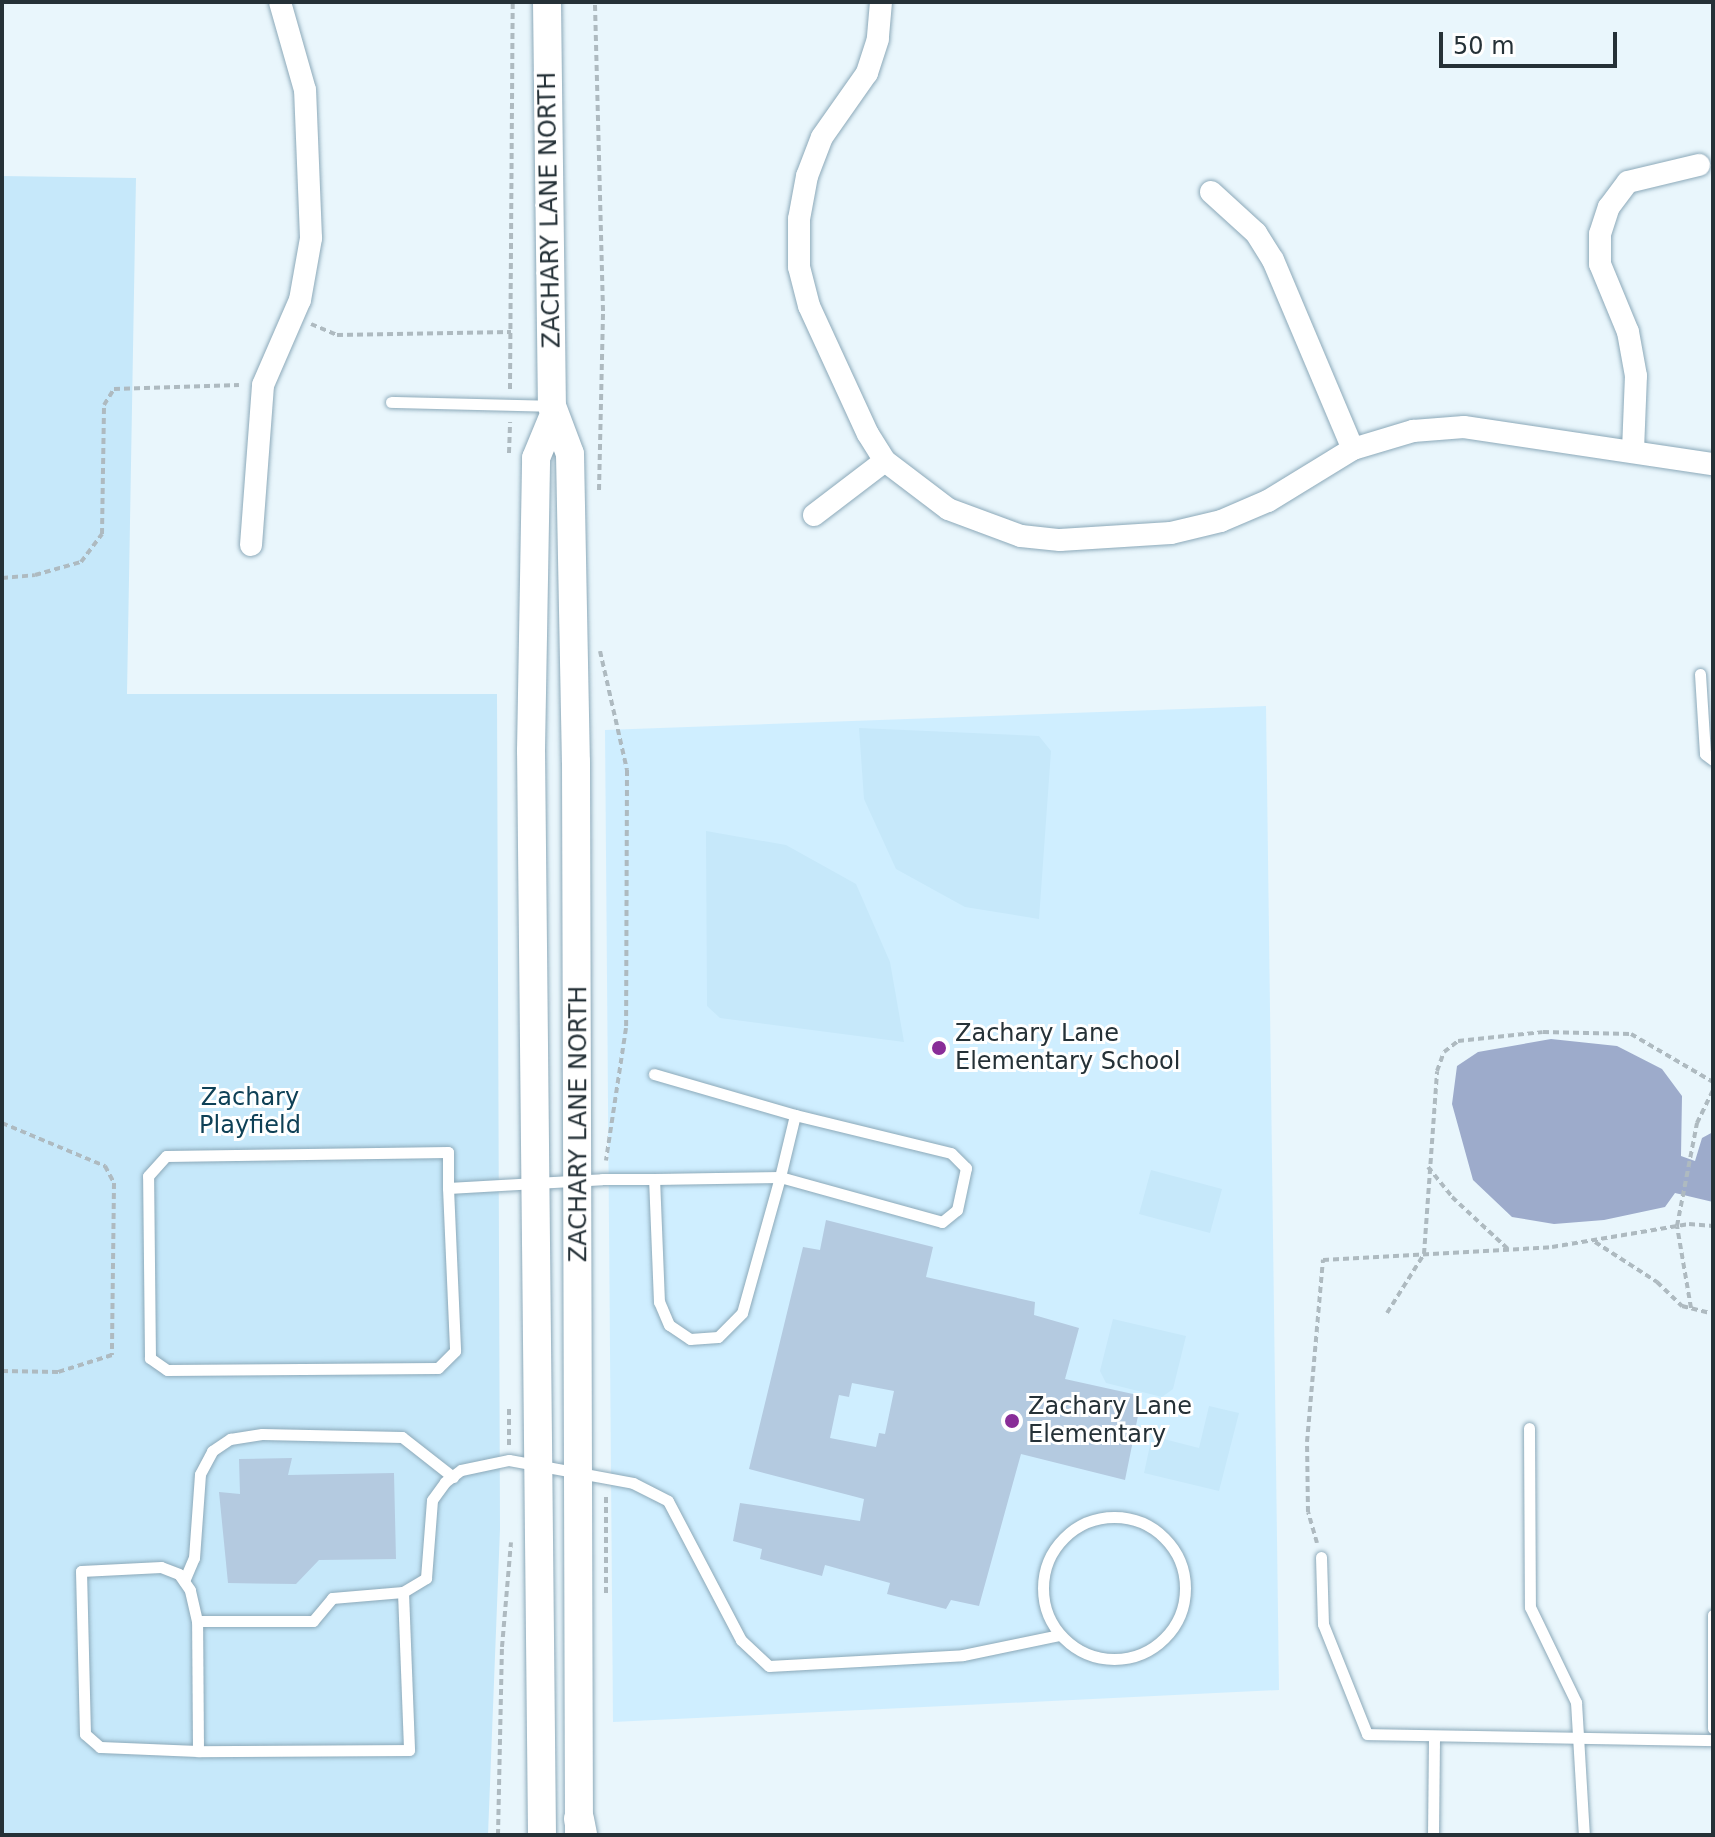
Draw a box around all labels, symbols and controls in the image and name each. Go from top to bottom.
scale bar [1443,16,1621,66]
text: 50 m [1453,32,1515,60]
street label: ZACHARY LANE NORTH [533,71,567,349]
street label: ZACHARY LANE NORTH [565,986,593,1262]
place label: Zachary Lane Elementary School [955,1020,1180,1076]
marker: Zachary Lane Elementary School [930,1039,948,1057]
park label: Zachary Playfield [199,1084,301,1140]
place label: Zachary Lane Elementary [1028,1393,1192,1449]
marker: Zachary Lane Elementary [1003,1412,1021,1430]

